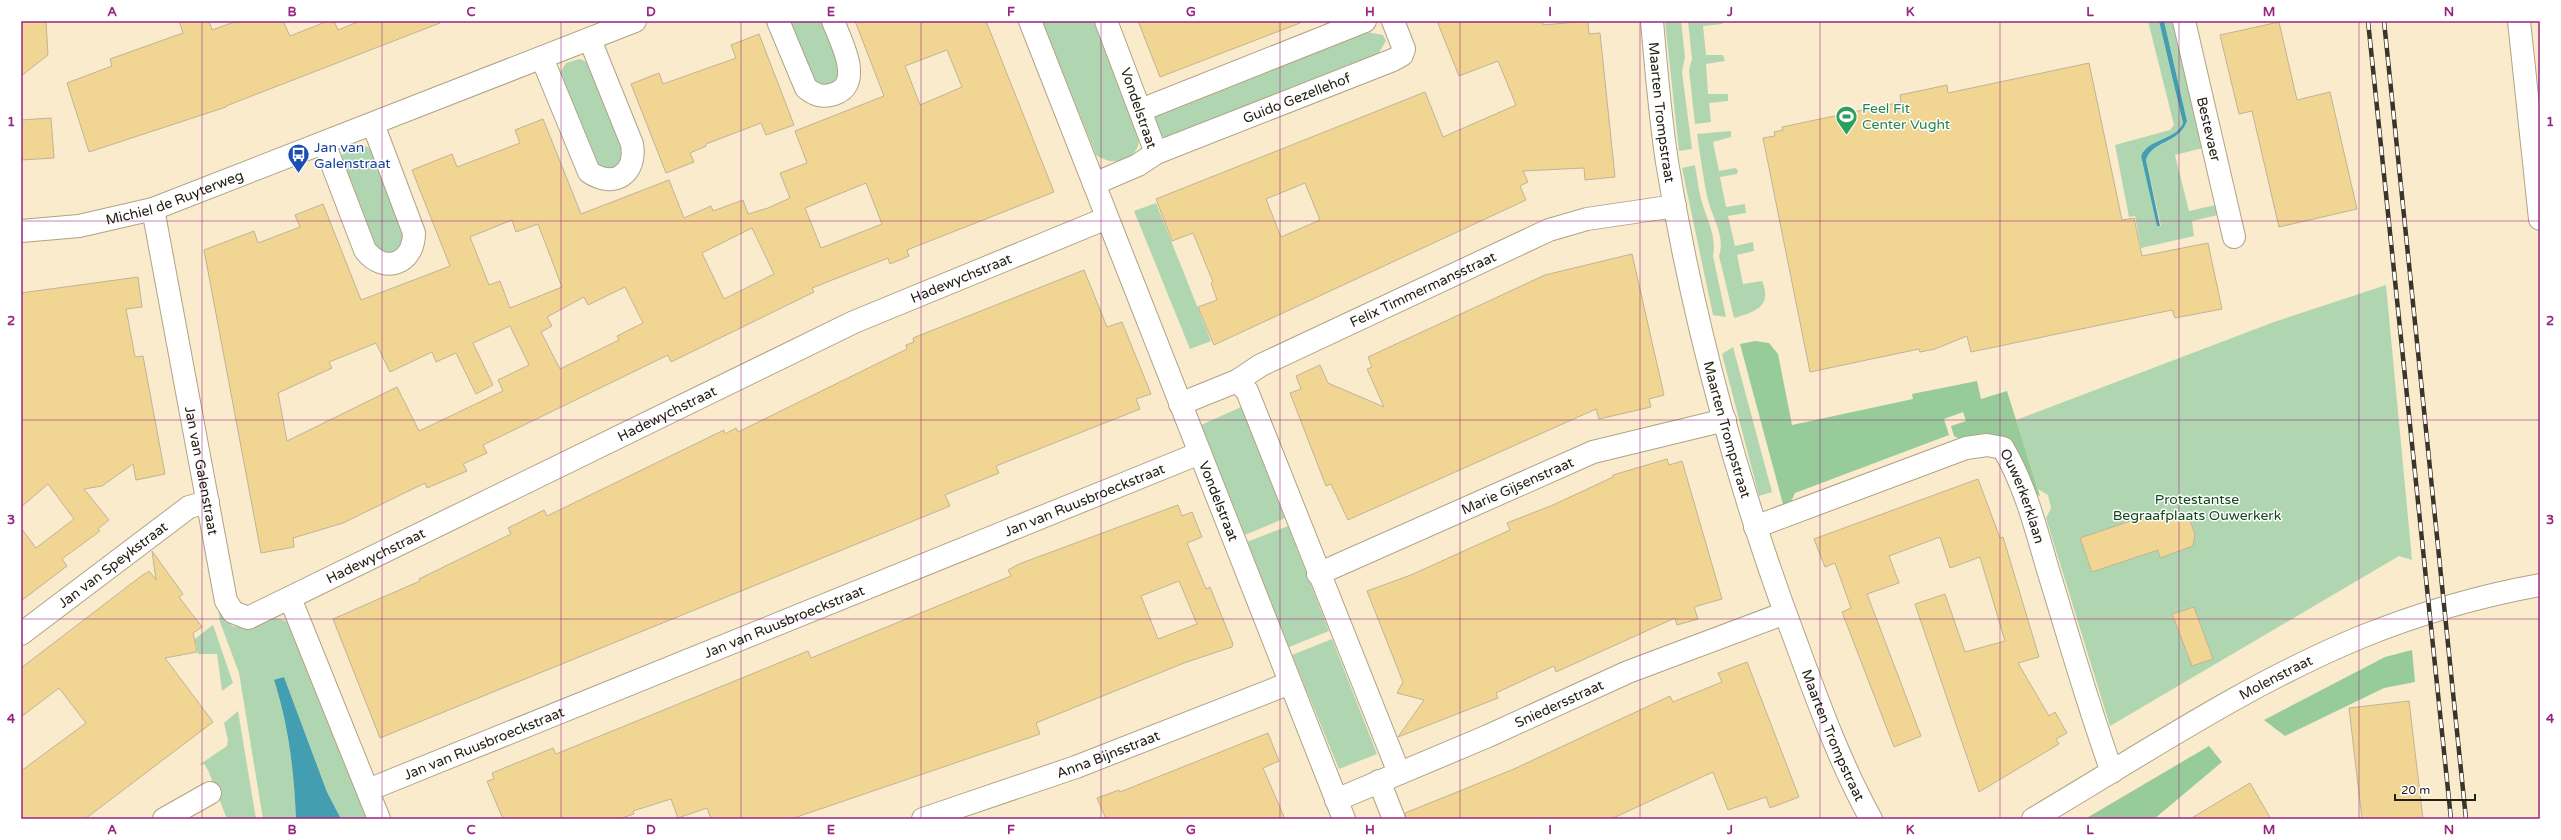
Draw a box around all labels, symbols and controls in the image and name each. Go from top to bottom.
text: A [107,4,117,20]
text: B [287,4,297,20]
text: C [466,4,476,20]
text: D [646,4,656,20]
text: E [827,4,835,20]
text: F [1007,4,1015,20]
text: G [1186,4,1196,20]
text: H [1365,4,1375,20]
text: I [1548,4,1552,20]
text: J [1726,4,1733,20]
text: K [1906,4,1915,20]
text: L [2086,4,2094,20]
text: M [2263,4,2275,20]
text: N [2444,4,2454,20]
street label: Maarten Trompstraat [1645,41,1678,185]
street label: Vondelstraat [1117,65,1161,151]
street label: Guido Gezellehof [1240,69,1354,127]
street label: Bestevaer [2193,95,2224,164]
place label: Feel Fit Center Vught [1862,100,1951,133]
sports icon: Feel Fit Center Vught [1834,103,1860,136]
text: 1 [7,114,15,130]
text: 1 [2546,114,2554,130]
place label: Jan van Galenstraat [314,139,391,172]
bus stop icon: Jan van Galenstraat [286,142,312,175]
street label: Michiel de Ruyterweg [104,167,246,229]
street label: Felix Timmermansstraat [1347,248,1499,331]
street label: Hadewychstraat [908,250,1015,307]
text: 2 [7,313,15,329]
text: 2 [2546,313,2554,329]
street label: Maarten Trompstraat [1700,359,1754,501]
street label: Hadewychstraat [615,382,720,445]
street label: Jan van Galenstraat [181,405,222,537]
street label: Ouwerkerklaan [1996,446,2048,546]
street label: Marie Gijsenstraat [1459,453,1577,518]
street label: Vondelstraat [1195,459,1242,544]
street label: Jan van Ruusbroeckstraat [1002,460,1168,540]
park label: Protestantse Begraafplaats Ouwerkerk [2113,491,2282,524]
text: 3 [7,512,15,528]
text: 3 [2546,512,2554,528]
street label: Jan van Speykstraat [55,518,172,612]
street label: Hadewychstraat [324,524,429,587]
street label: Jan van Ruusbroeckstraat [702,582,868,662]
street label: Molenstraat [2236,652,2316,704]
street label: Maarten Trompstraat [1798,667,1868,805]
street label: Sniedersstraat [1512,676,1607,732]
street label: Jan van Ruusbroeckstraat [401,703,567,784]
text: 4 [7,711,16,727]
text: 4 [2546,711,2555,727]
street label: Anna Bijnsstraat [1054,727,1163,782]
scale bar [2395,776,2475,802]
text: 20 m [2401,783,2430,797]
text: A [107,822,117,838]
text: B [287,822,297,838]
text: C [466,822,476,838]
text: D [646,822,656,838]
text: E [827,822,835,838]
text: F [1007,822,1015,838]
text: G [1186,822,1196,838]
text: H [1365,822,1375,838]
text: I [1548,822,1552,838]
text: J [1726,822,1733,838]
text: K [1906,822,1915,838]
text: L [2086,822,2094,838]
text: M [2263,822,2275,838]
text: N [2444,822,2454,838]

